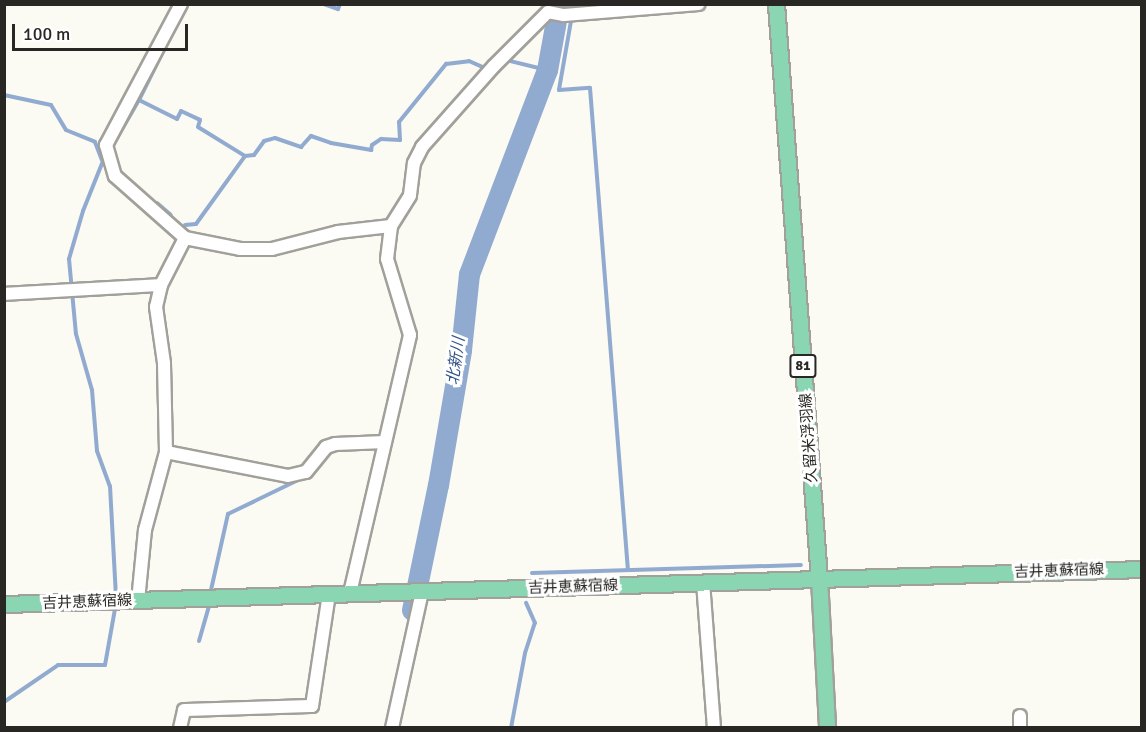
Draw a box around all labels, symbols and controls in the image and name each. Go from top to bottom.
scale bar [15,12,190,50]
text: 100 m [23,23,70,45]
water label: 北新川 [443,336,469,386]
road number: 81 [788,355,818,377]
street label: 久留米浮羽線 [797,392,821,484]
street label: 吉井恵蘇宿線 [1014,560,1104,582]
street label: 吉井恵蘇宿線 [528,576,618,598]
street label: 吉井恵蘇宿線 [42,591,132,613]

